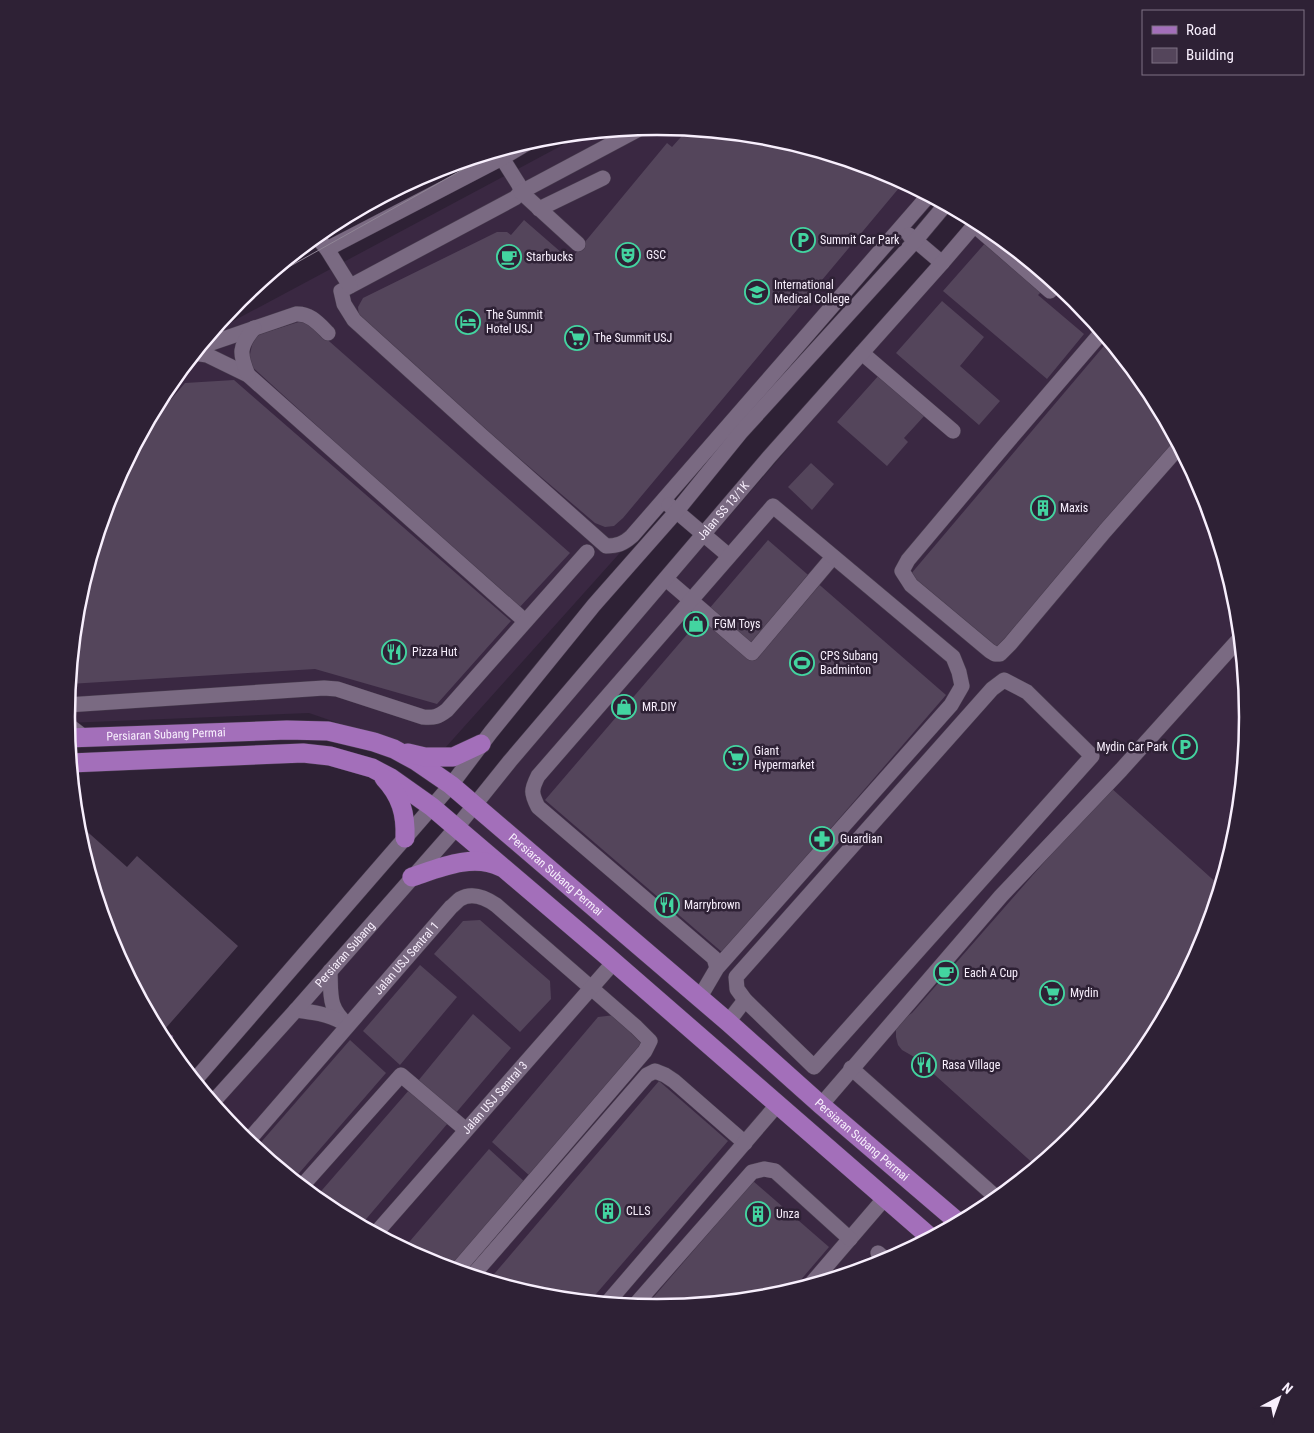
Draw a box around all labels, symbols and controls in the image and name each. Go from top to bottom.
legend [1142,10,1304,75]
text: Road [1186,21,1216,39]
text: Building [1186,46,1234,64]
parking icon: Summit Car Park [790,227,816,253]
place label: Summit Car Park [820,233,900,247]
theatre icon: GSC [615,242,641,268]
cafe icon: Starbucks [496,244,522,270]
place label: GSC [646,248,666,262]
place label: Starbucks [526,250,573,264]
place label: International Medical College [774,278,850,306]
school or university icon: International Medical College [744,279,770,305]
place label: The Summit Hotel USJ [486,308,543,336]
hotel icon: The Summit Hotel USJ [455,309,481,335]
supermarket icon: The Summit USJ [564,325,590,351]
place label: The Summit USJ [594,331,672,345]
street label: Jalan SS 13/1K [694,478,752,543]
building icon: Maxis [1030,495,1056,521]
place label: Maxis [1060,501,1088,515]
shop icon: FGM Toys [683,611,709,637]
place label: FGM Toys [714,617,761,631]
restaurant icon: Pizza Hut [381,639,407,665]
place label: Pizza Hut [412,645,458,659]
place label: CPS Subang Badminton [820,649,878,677]
sports icon: CPS Subang Badminton [789,650,815,676]
shop icon: MR.DIY [611,694,637,720]
place label: MR.DIY [642,700,677,714]
street label: Persiaran Subang Permai [106,725,226,744]
parking icon: Mydin Car Park [1172,734,1198,760]
place label: Mydin Car Park [1096,740,1169,754]
place label: Giant Hypermarket [754,744,815,772]
supermarket icon: Giant Hypermarket [723,745,749,771]
pharmacy icon: Guardian [809,826,835,852]
street label: Persiaran Subang Permai [506,831,606,919]
place label: Guardian [840,832,883,846]
restaurant icon: Marrybrown [654,892,680,918]
place label: Marrybrown [684,898,741,912]
street label: Persiaran Subang [312,919,378,990]
street label: Jalan USJ Sentral 1 [371,919,442,998]
cafe icon: Each A Cup [933,960,959,986]
place label: Each A Cup [964,966,1018,980]
supermarket icon: Mydin [1039,980,1065,1006]
place label: Mydin [1070,986,1099,1000]
restaurant icon: Rasa Village [911,1052,937,1078]
street label: Jalan USJ Sentral 3 [459,1058,530,1137]
place label: Rasa Village [942,1058,1001,1072]
street label: Persiaran Subang Permai [812,1096,912,1184]
building icon: CLLS [595,1198,621,1224]
building icon: Unza [745,1201,771,1227]
place label: CLLS [626,1204,650,1218]
place label: Unza [776,1207,800,1221]
north arrow [1254,1373,1304,1423]
text: N [1279,1379,1296,1397]

